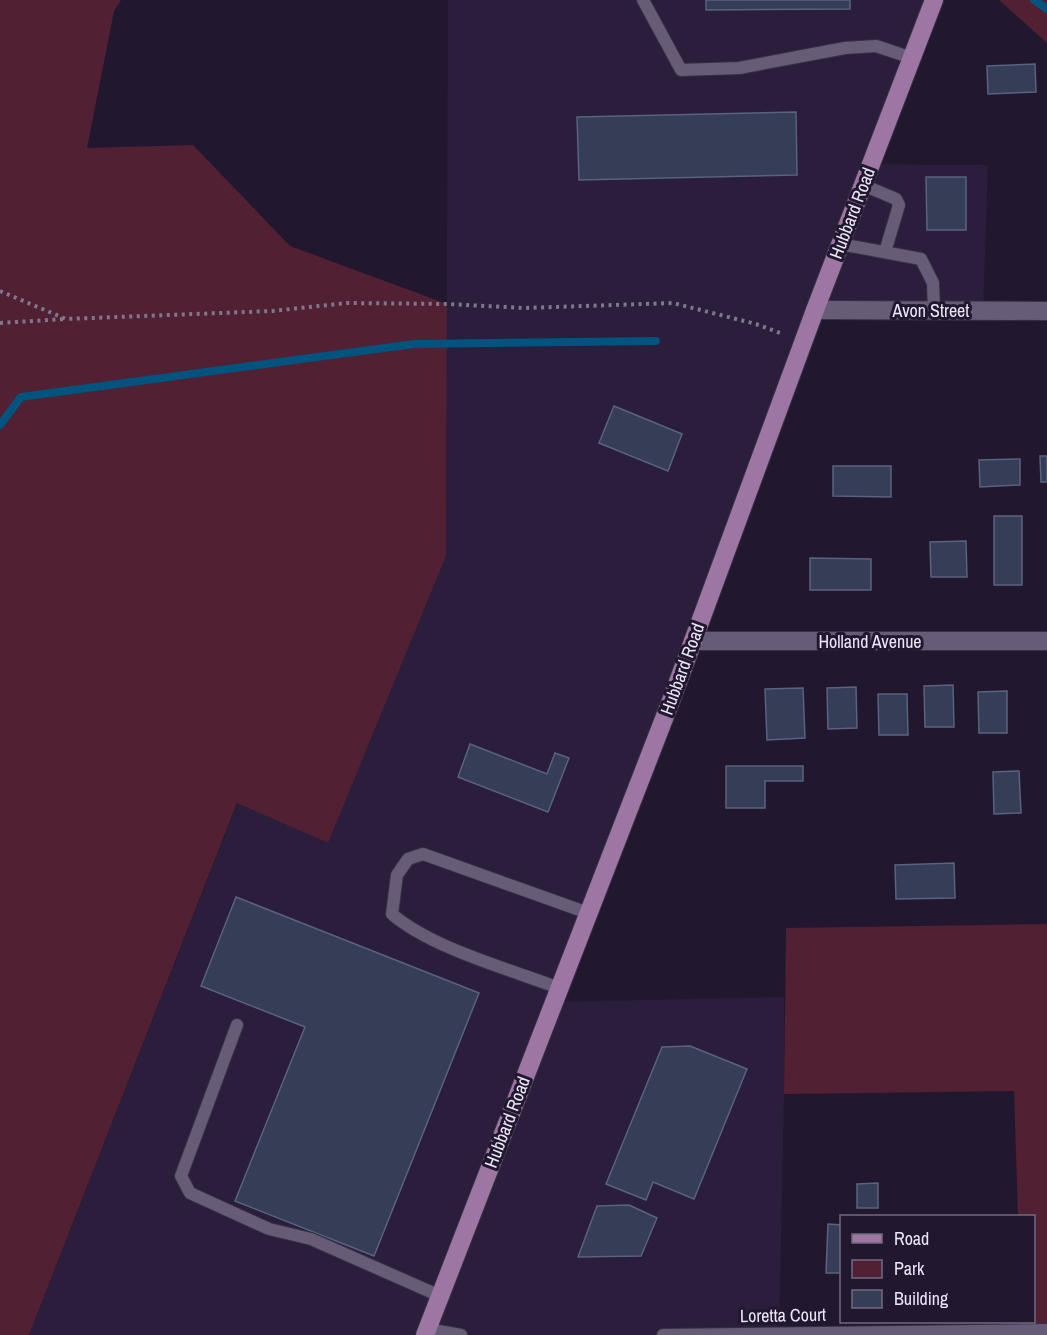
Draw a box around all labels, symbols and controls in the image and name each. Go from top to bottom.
street label: Hubbard Road [823,164,881,262]
street label: Avon Street [892,298,969,323]
street label: Hubbard Road [654,620,710,718]
street label: Holland Avenue [818,629,922,654]
street label: Hubbard Road [478,1073,536,1171]
legend [840,1215,1035,1323]
text: Road [894,1226,929,1251]
text: Park [894,1256,925,1281]
text: Building [894,1286,949,1311]
street label: Loretta Court [740,1302,826,1328]

